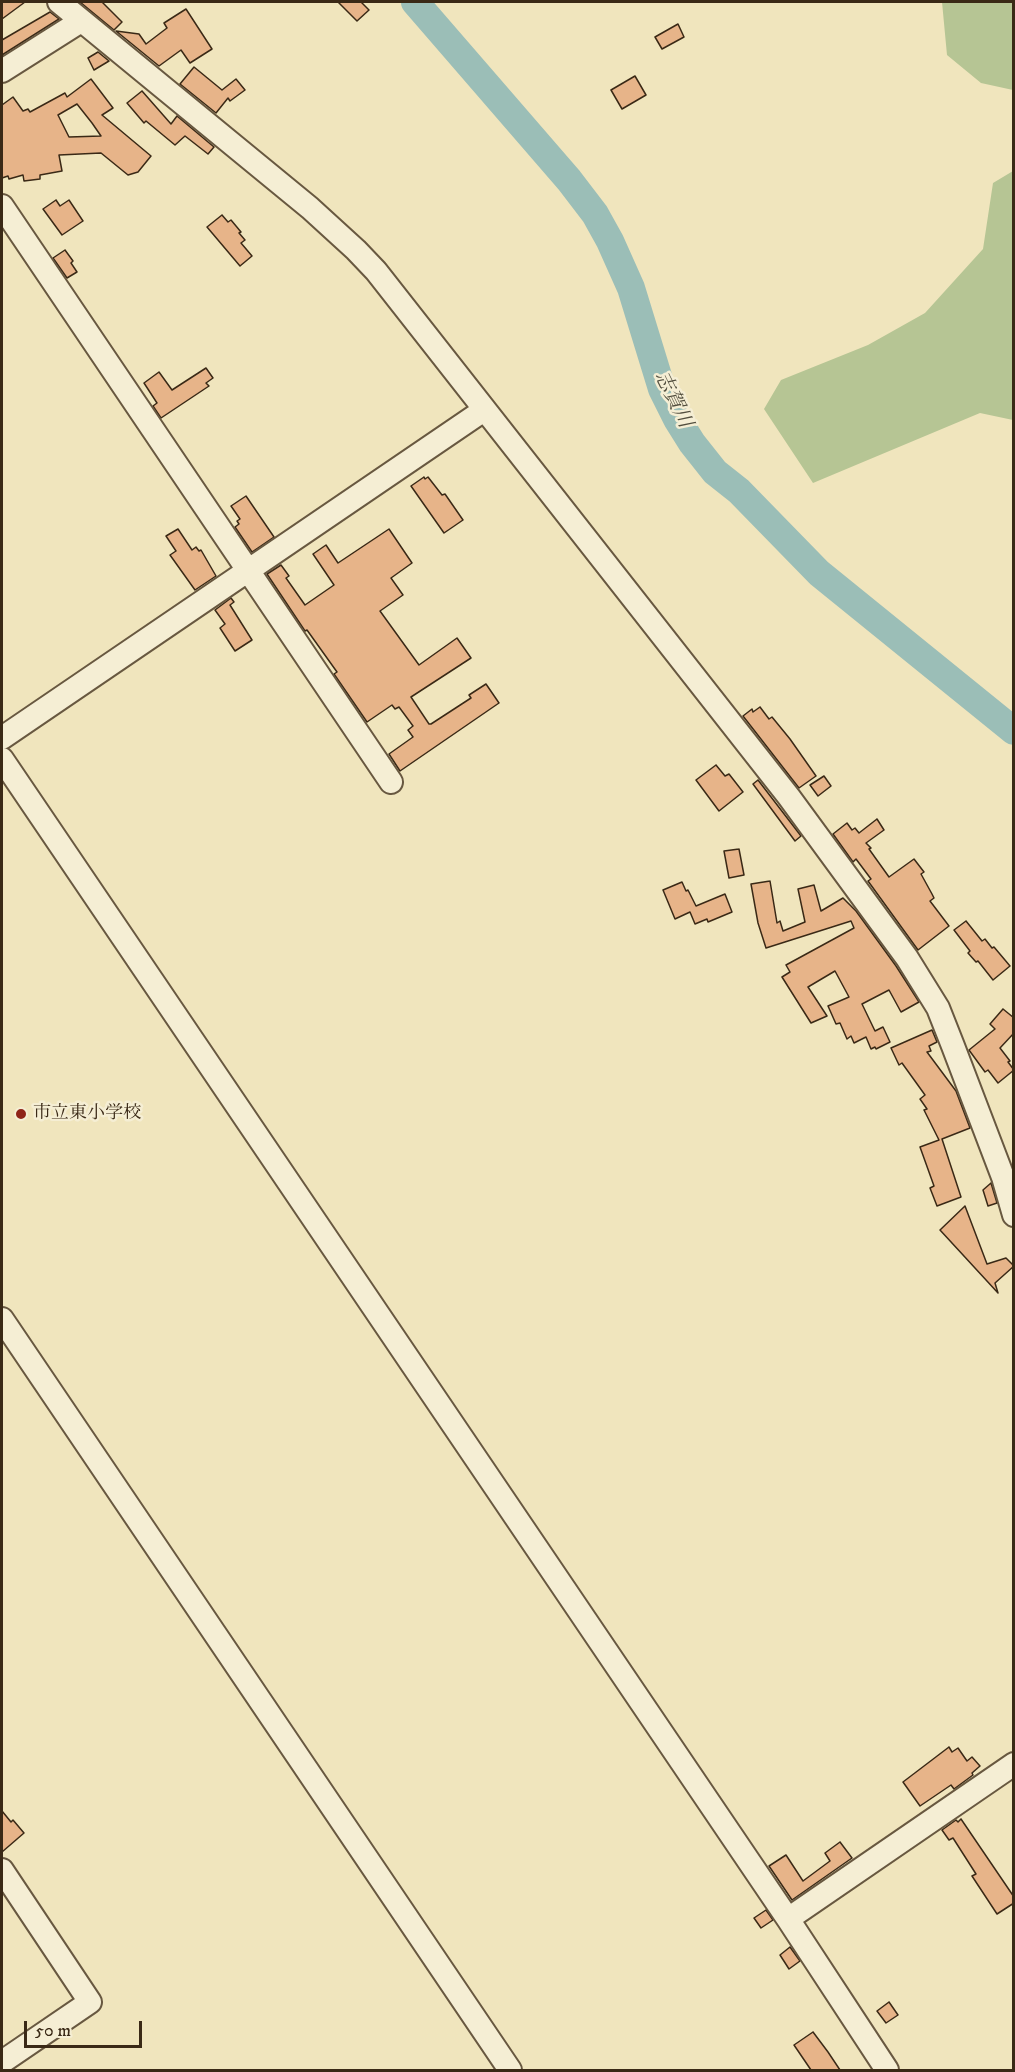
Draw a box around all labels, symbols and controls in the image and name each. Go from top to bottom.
water label: 志賀川 [648,368,696,432]
place label: 市立東小学校 [33,1103,141,1125]
marker: 市立東小学校 [14,1107,28,1121]
scale bar [27,2009,146,2047]
text: 50 m [35,2020,71,2042]

